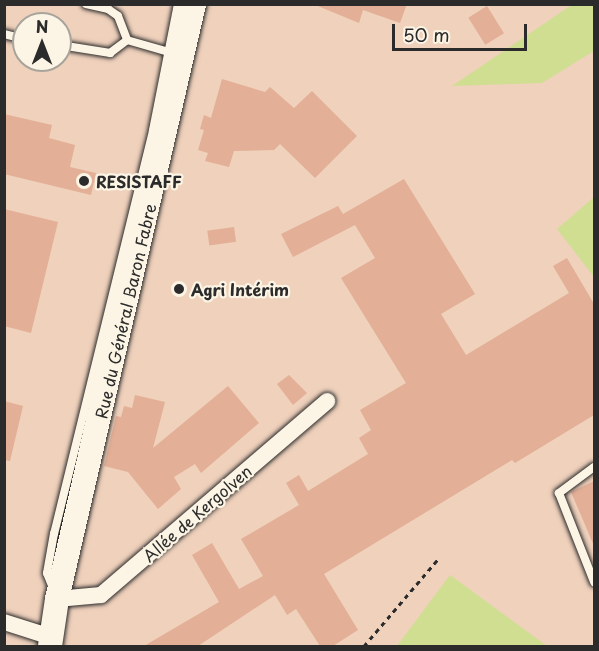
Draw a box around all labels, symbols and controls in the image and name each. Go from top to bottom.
north arrow [12,12,72,72]
scale bar [395,12,530,50]
text: N [36,14,48,38]
text: 50 m [403,21,450,48]
place label: RESISTAFF [96,171,182,191]
marker: RESISTAFF [77,174,91,188]
street label: Rue du Général Baron Fabre [91,201,159,421]
place label: Agri Intérim [191,279,290,299]
marker: Agri Intérim [172,282,186,296]
street label: Allée de Kergolven [138,460,256,566]

